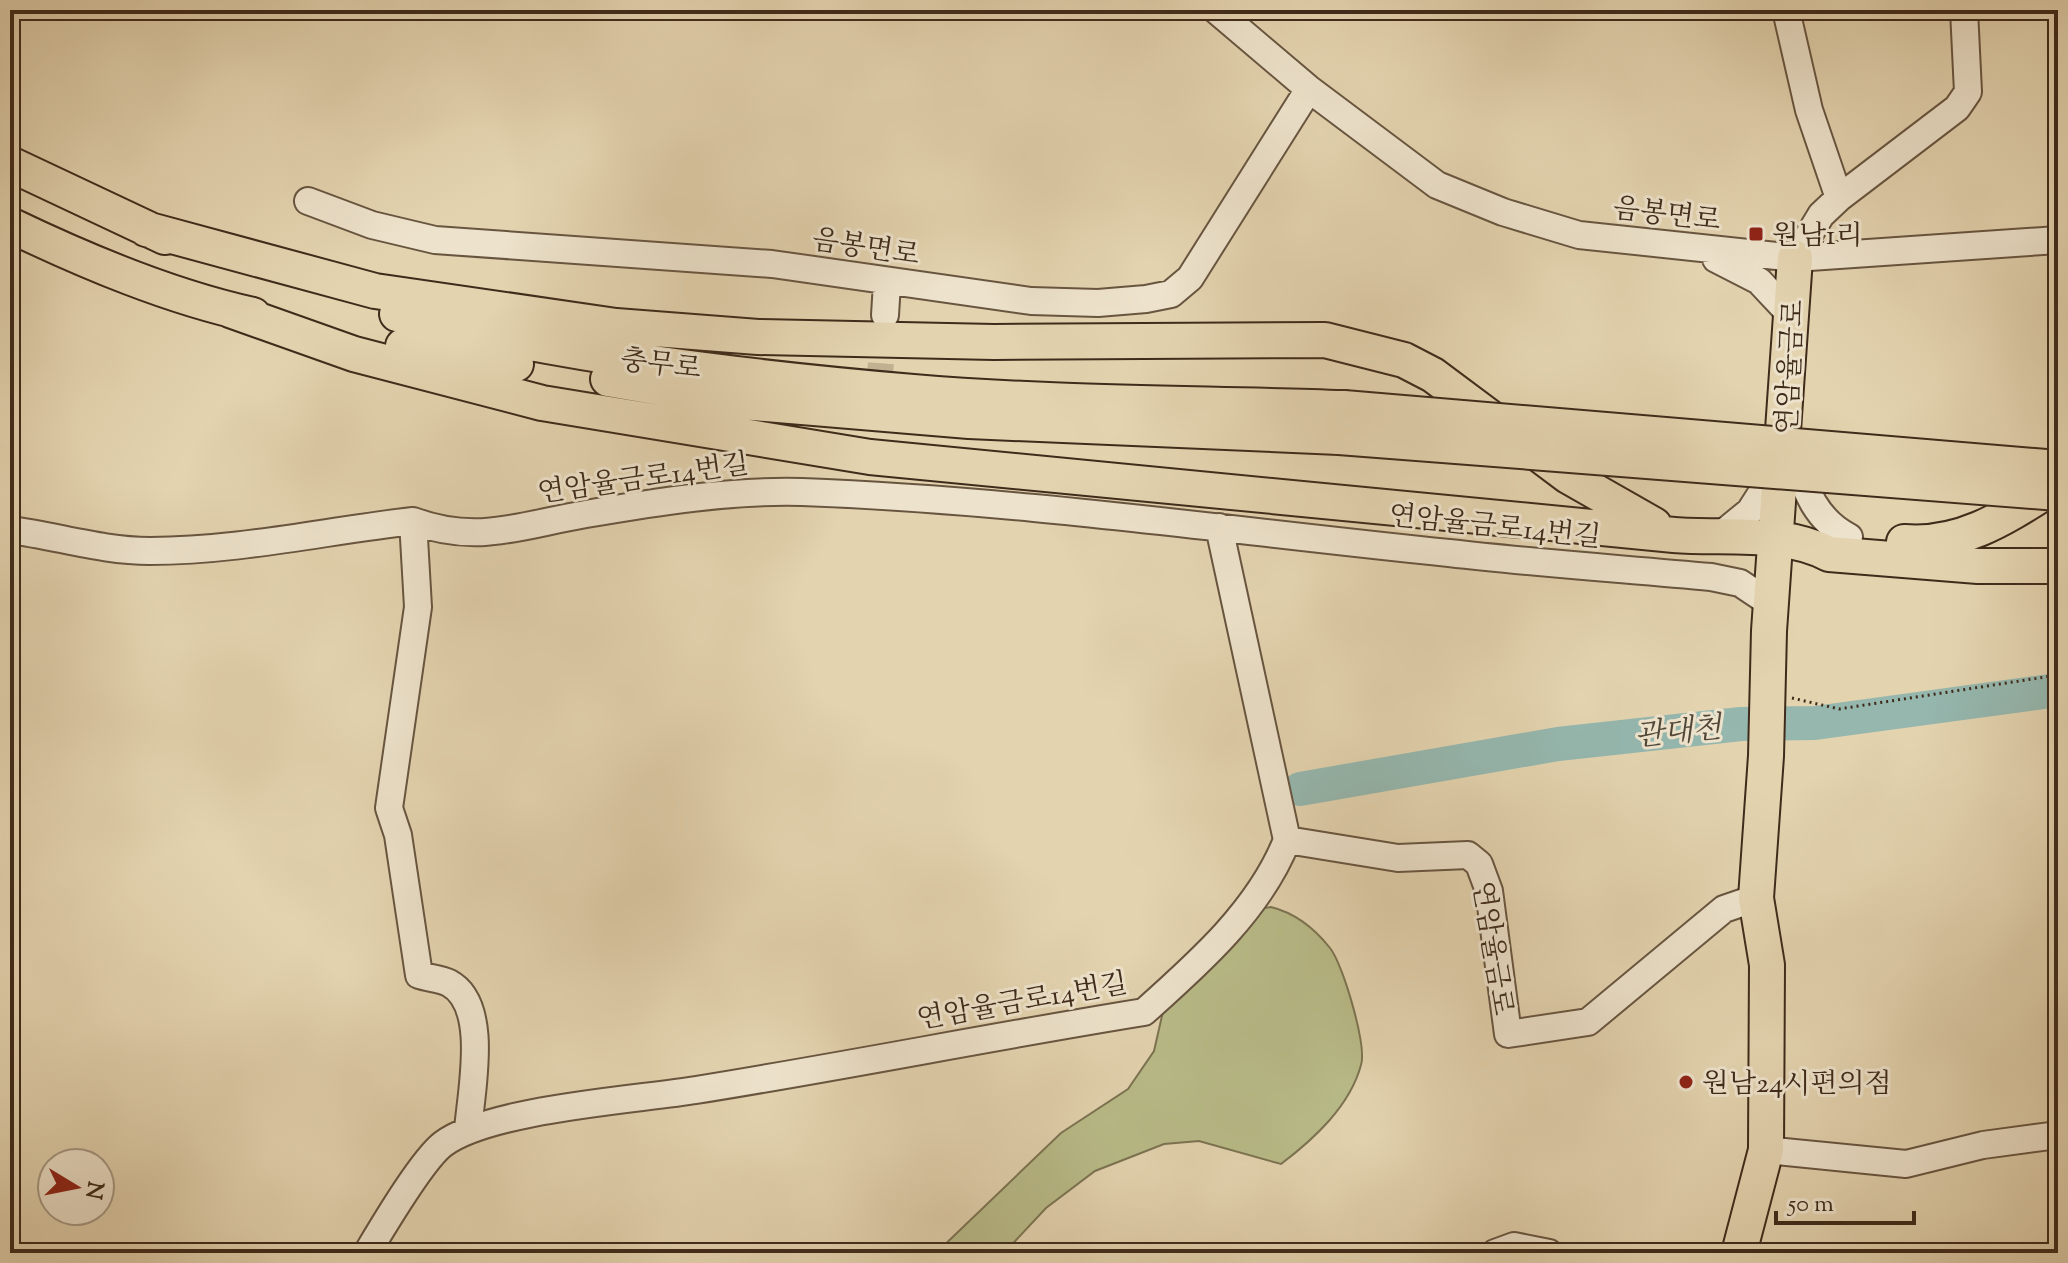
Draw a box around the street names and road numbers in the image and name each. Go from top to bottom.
street label: 음봉면로 [1610,190,1723,242]
street label: 음봉면로 [809,221,922,277]
street label: 연암율금로 [1768,299,1816,436]
street label: 충무로 [618,341,703,391]
street label: 연암율금로14번길 [535,445,752,515]
street label: 연암율금로14번길 [1387,497,1603,559]
street label: 연암율금로 [1461,879,1521,1018]
street label: 연암율금로14번길 [914,965,1131,1041]

